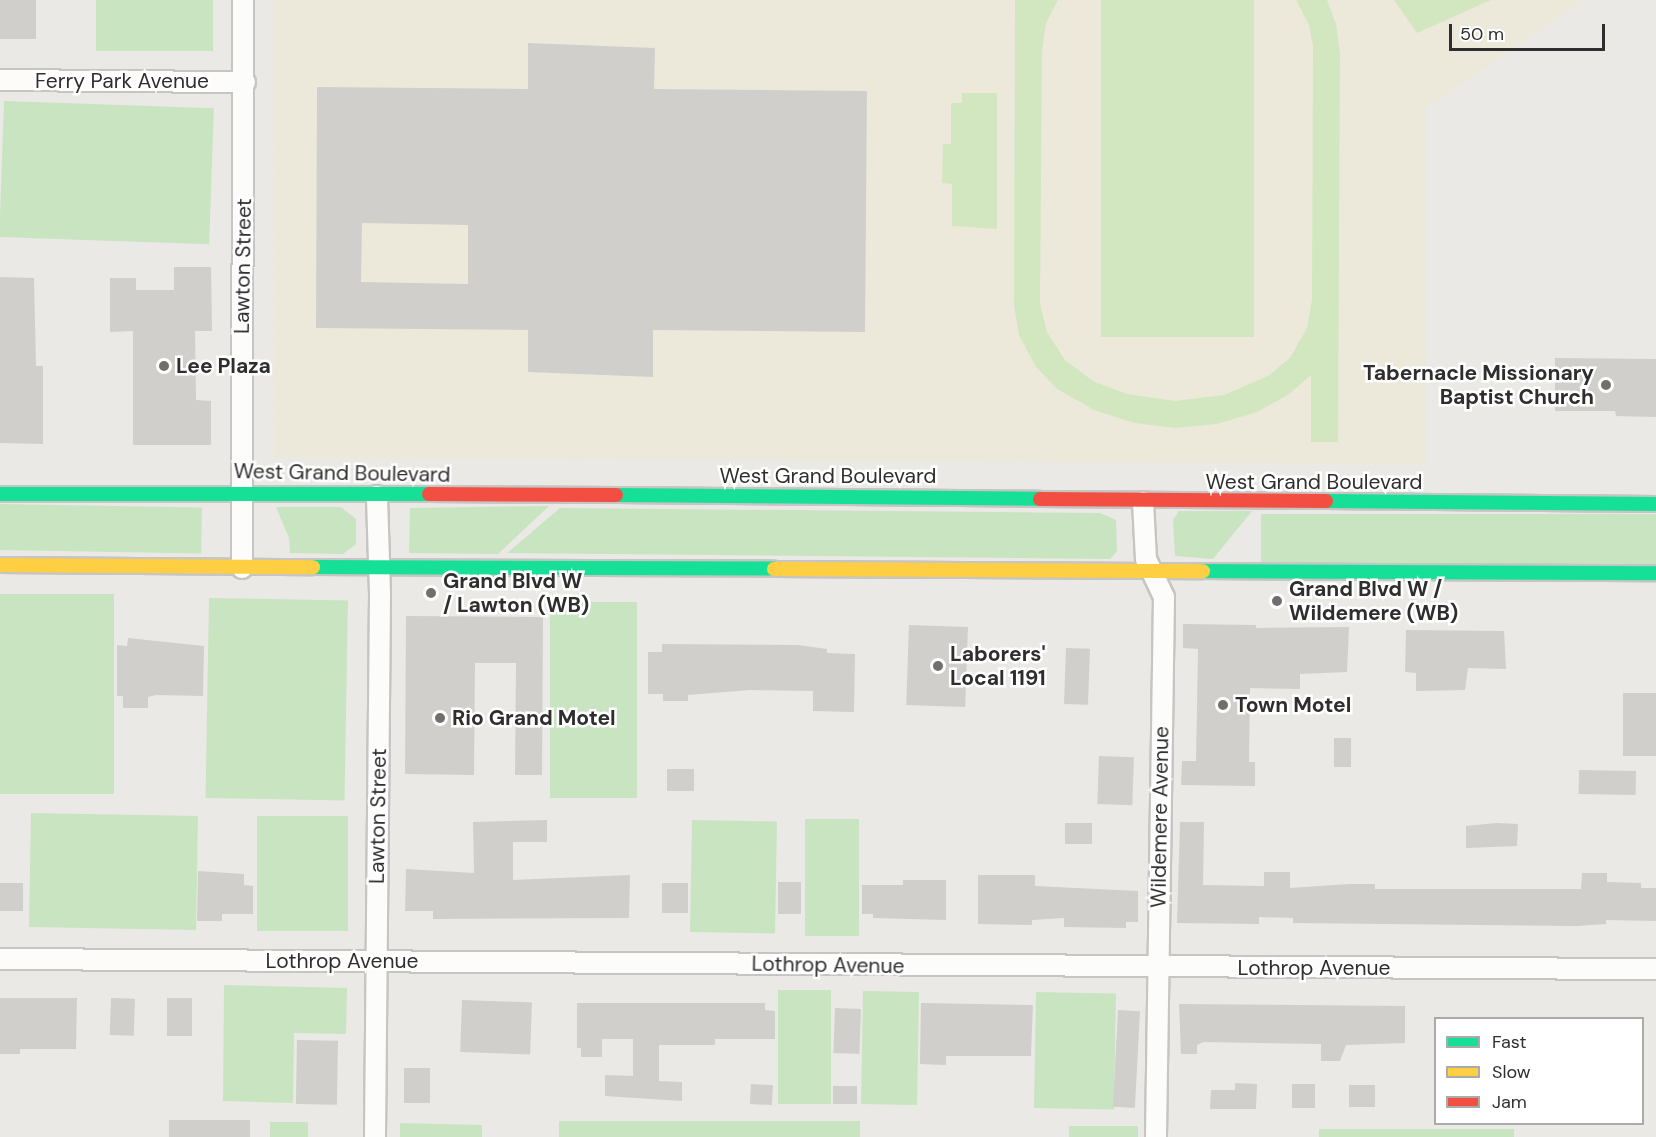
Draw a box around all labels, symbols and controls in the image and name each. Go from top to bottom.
scale bar [1452,12,1608,50]
text: 50 m [1460,22,1504,46]
street label: Ferry Park Avenue [35,68,209,94]
street label: Lawton Street [229,198,257,334]
place label: Lee Plaza [176,353,271,379]
marker: Lee Plaza [157,359,171,373]
place label: Tabernacle Missionary Baptist Church [1363,360,1594,410]
marker: Tabernacle Missionary Baptist Church [1599,378,1613,392]
street label: West Grand Boulevard [233,459,451,487]
street label: West Grand Boulevard [720,463,936,489]
street label: West Grand Boulevard [1206,469,1422,495]
place label: Grand Blvd W / Lawton (WB) [443,568,589,618]
place label: Grand Blvd W / Wildemere (WB) [1289,576,1458,626]
marker: Grand Blvd W / Lawton (WB) [424,586,438,600]
marker: Grand Blvd W / Wildemere (WB) [1270,594,1284,608]
place label: Laborers' Local 1191 [950,641,1046,691]
marker: Laborers' Local 1191 [931,659,945,673]
place label: Town Motel [1235,692,1351,718]
marker: Town Motel [1216,698,1230,712]
place label: Rio Grand Motel [452,705,616,731]
marker: Rio Grand Motel [433,711,447,725]
street label: Wildemere Avenue [1146,726,1174,908]
street label: Lawton Street [364,748,392,884]
street label: Lothrop Avenue [266,948,418,974]
street label: Lothrop Avenue [751,951,905,979]
street label: Lothrop Avenue [1238,955,1390,981]
legend [1434,1017,1644,1125]
text: Fast [1492,1030,1527,1054]
text: Slow [1492,1060,1531,1084]
text: Jam [1492,1090,1527,1114]

